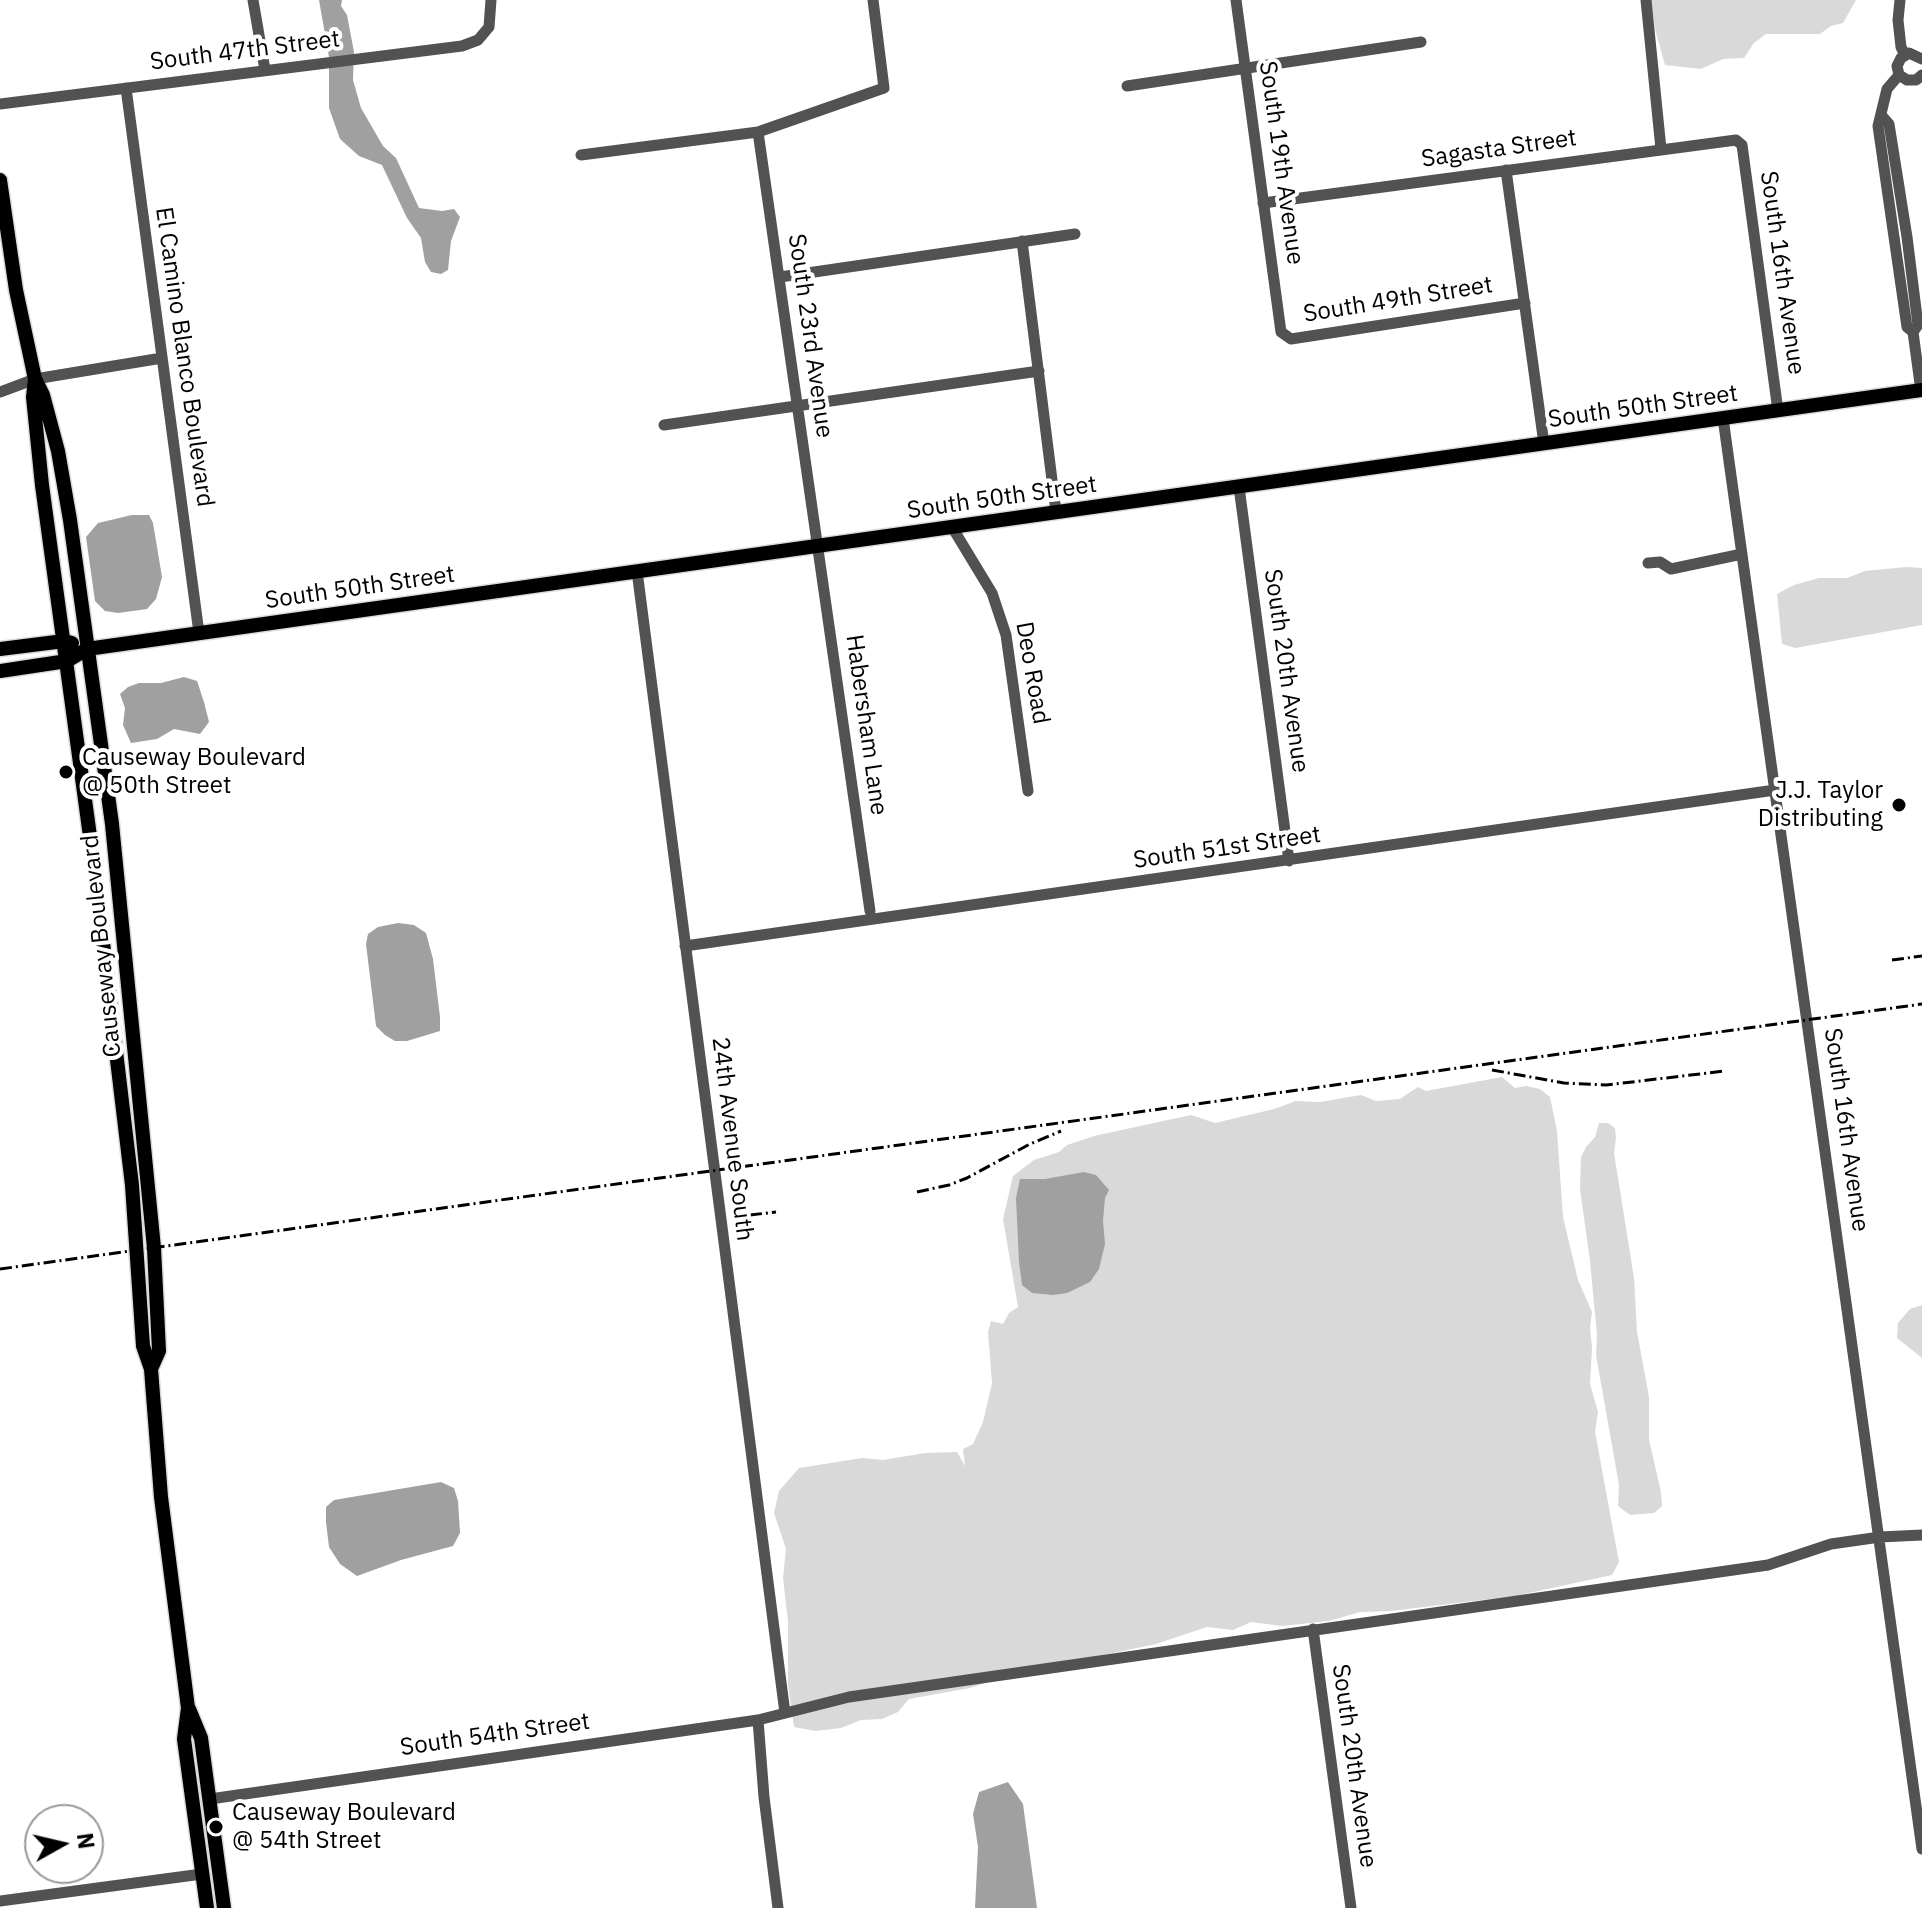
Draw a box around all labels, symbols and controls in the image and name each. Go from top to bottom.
street label: South 47th Street [148,25,342,77]
street label: South 19th Avenue [1252,59,1310,267]
street label: Sagasta Street [1420,124,1578,174]
street label: South 16th Avenue [1753,169,1811,377]
street label: El Camino Blanco Boulevard [149,205,219,509]
street label: South 23rd Avenue [781,232,839,440]
street label: South 49th Street [1301,271,1495,329]
street label: South 50th Street [1546,379,1740,435]
street label: South 50th Street [905,470,1099,526]
street label: South 50th Street [263,560,457,616]
street label: South 20th Avenue [1257,567,1315,775]
street label: Deo Road [1009,620,1055,726]
street label: Habersham Lane [839,633,893,817]
place label: Causeway Boulevard @ 50th Street [82,744,306,800]
marker: Causeway Boulevard @ 50th Street [57,763,75,781]
place label: J.J. Taylor Distributing [1758,777,1883,833]
marker: J.J. Taylor Distributing [1890,796,1908,814]
street label: South 51st Street [1131,821,1323,875]
street label: Causeway Boulevard [76,833,128,1059]
street label: South 16th Avenue [1817,1026,1875,1234]
street label: 24th Avenue South [705,1035,759,1243]
street label: South 20th Avenue [1325,1662,1383,1870]
street label: South 54th Street [398,1707,592,1763]
place label: Causeway Boulevard @ 54th Street [232,1799,456,1855]
north arrow [24,1804,104,1884]
marker: Causeway Boulevard @ 54th Street [207,1818,225,1836]
text: N [71,1831,102,1851]

